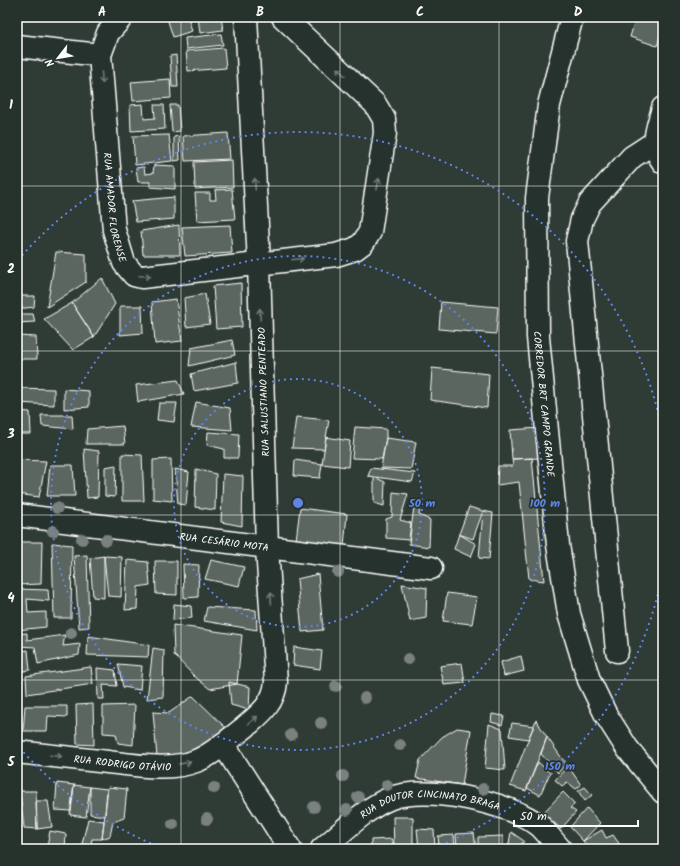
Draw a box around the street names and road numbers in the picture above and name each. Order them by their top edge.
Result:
street label: RUA AMADOR FLORENSE [99,152,131,266]
street label: RUA SALUSTIANO PENTEADO [254,327,274,457]
street label: CORREDOR BRT CAMPO GRANDE [529,331,559,479]
street label: RUA CESÁRIO MOTA [179,529,270,556]
street label: RUA RODRIGO OTÁVIO [73,751,172,776]
street label: RUA DOUTOR CINCINATO BRAGA [357,786,502,823]

